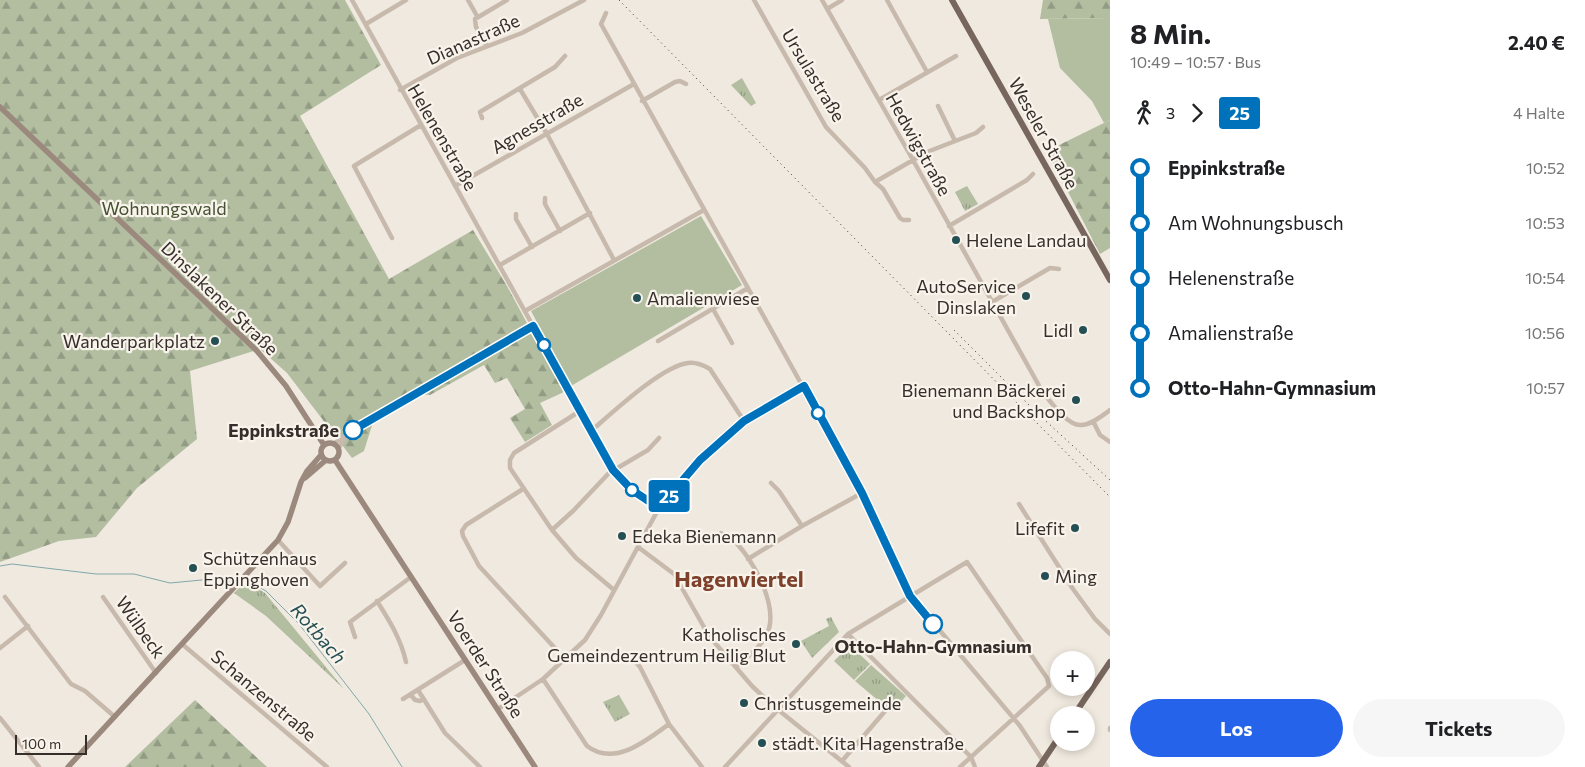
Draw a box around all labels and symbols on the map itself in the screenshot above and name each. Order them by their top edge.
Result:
street label: Dianastraße [423,9,523,69]
street label: Ursulastraße [778,25,850,125]
street label: Weseler Straße [1004,74,1084,192]
street label: Helenenstraße [404,80,482,194]
street label: Agnesstraße [487,88,587,158]
street label: Hedwigstraße [882,89,956,199]
park label: Wohnungswald [101,197,227,219]
place label: Helene Landau [966,229,1086,251]
marker: Helene Landau [950,234,962,246]
street label: Dinslakener Straße [157,237,283,359]
place label: AutoService Dinslaken [916,275,1016,318]
place label: Amalienwiese [647,287,760,309]
marker: AutoService Dinslaken [1020,290,1032,302]
marker: Amalienwiese [631,292,643,304]
place label: Lidl [1043,319,1073,341]
marker: Lidl [1077,324,1089,336]
place label: Wanderparkplatz [63,330,205,352]
marker: Wanderparkplatz [209,335,221,347]
unlabelled marker [537,338,551,352]
place label: Bienemann Bäckerei und Backshop [902,379,1066,422]
marker: Bienemann Bäckerei und Backshop [1070,394,1082,406]
unlabelled marker [811,406,825,420]
place label: Eppinkstraße [228,419,339,441]
marker: Eppinkstraße [343,420,363,440]
line badge: 25 [646,480,692,512]
unlabelled marker [625,483,639,497]
place label: Lifefit [1015,517,1065,539]
marker: Lifefit [1069,522,1081,534]
place label: Edeka Bienemann [632,525,777,547]
marker: Edeka Bienemann [616,530,628,542]
place label: Schützenhaus Eppinghoven [203,547,317,590]
marker: Schützenhaus Eppinghoven [187,562,199,574]
district label: Hagenviertel [674,565,804,592]
place label: Ming [1055,565,1097,587]
marker: Ming [1039,570,1051,582]
street label: Wülbeck [112,592,170,663]
water label: Rotbach [287,598,351,668]
street label: Voerder Straße [443,606,529,722]
marker: Otto-Hahn-Gymnasium [923,614,943,634]
place label: Katholisches Gemeindezentrum Heilig Blut [547,623,786,666]
place label: Otto-Hahn-Gymnasium [834,635,1032,657]
marker: Katholisches Gemeindezentrum Heilig Blut [790,638,802,650]
street label: Schanzenstraße [207,645,321,745]
place label: Christusgemeinde [754,692,901,714]
marker: Christusgemeinde [738,697,750,709]
scale bar [15,732,88,755]
place label: städt. Kita Hagenstraße [772,732,964,754]
marker: städt. Kita Hagenstraße [756,737,768,749]

